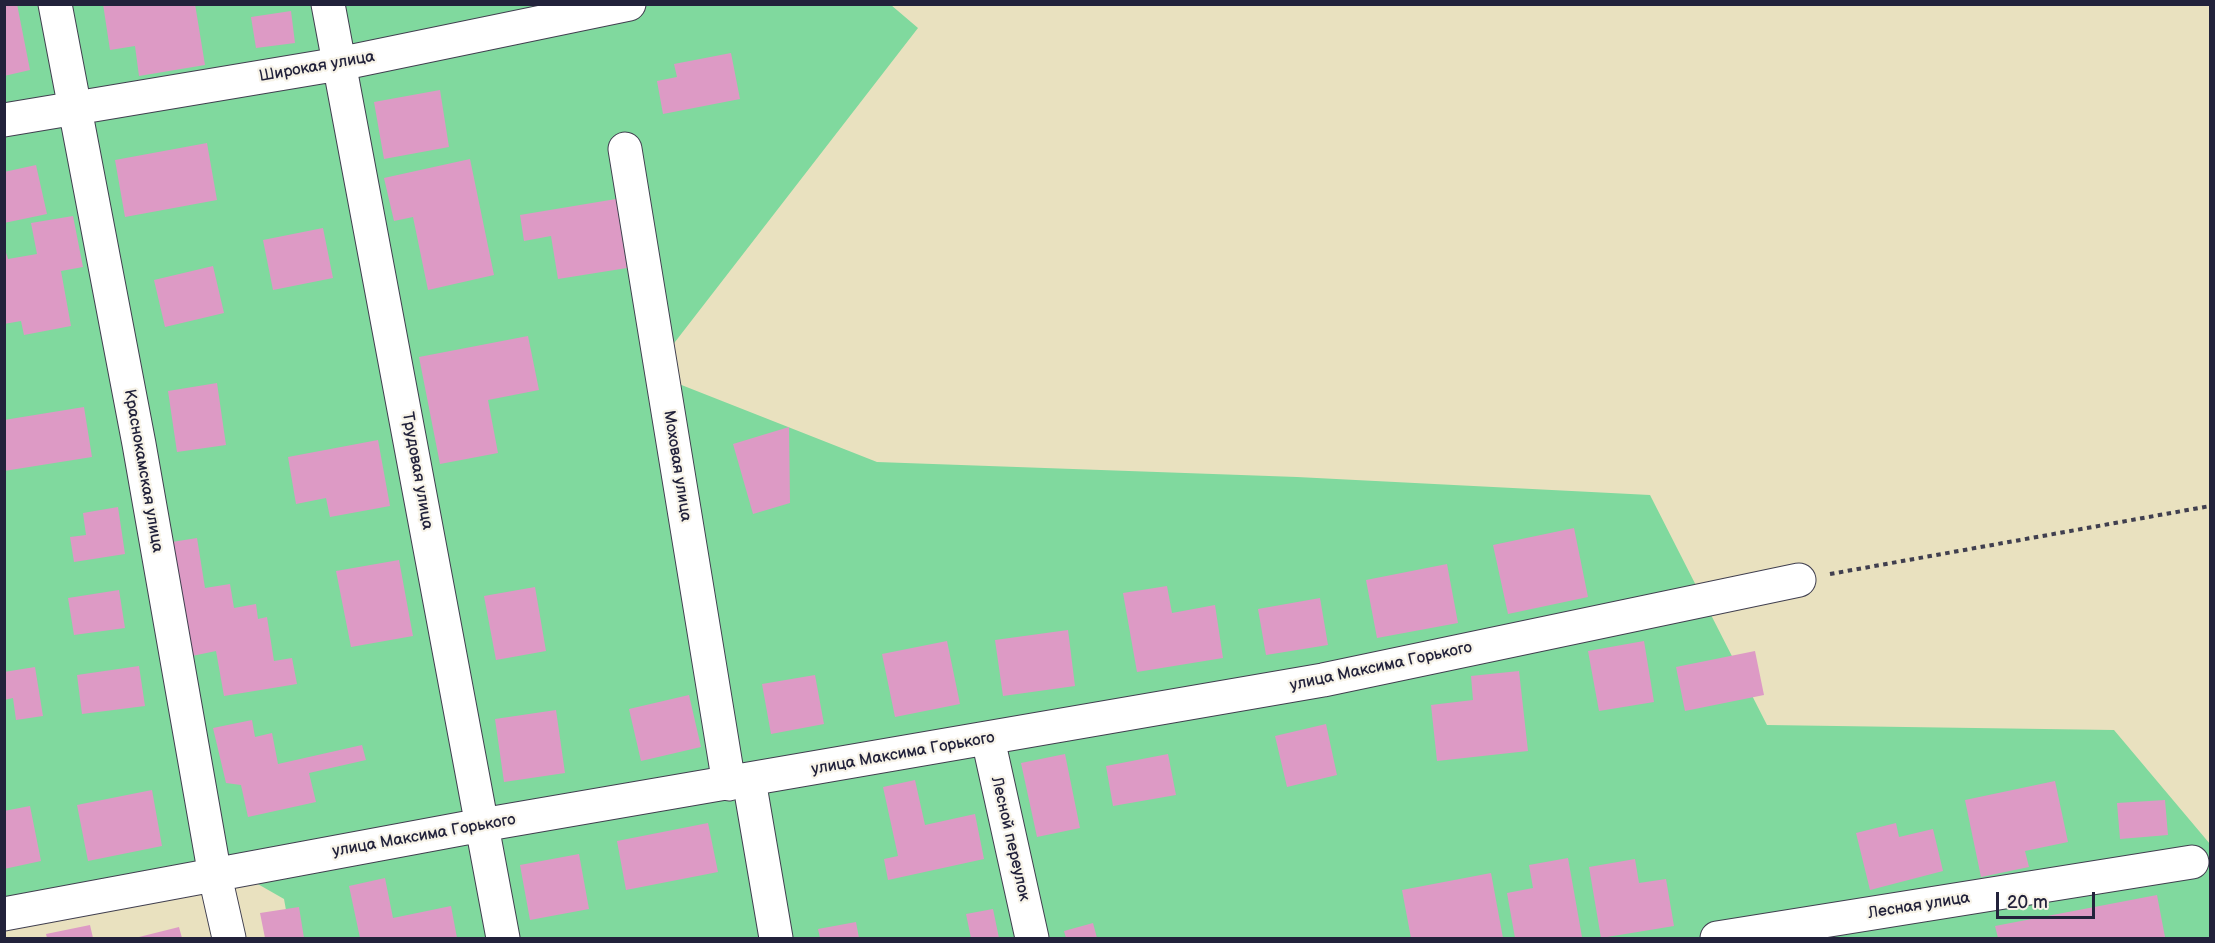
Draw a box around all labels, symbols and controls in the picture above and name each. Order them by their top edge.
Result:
street label: Широкая улица [258,47,376,87]
street label: Краснокамская улица [119,388,167,554]
street label: Моховая улица [659,409,695,523]
street label: Трудовая улица [397,411,437,531]
street label: улица Максима Горького [1288,638,1474,696]
street label: улица Максима Горького [810,728,996,780]
street label: Лесной переулок [986,775,1034,903]
street label: улица Максима Горького [331,810,517,862]
scale bar [1999,880,2098,918]
street label: Лесная улица [1867,888,1971,924]
text: 20 m [2007,892,2048,913]

